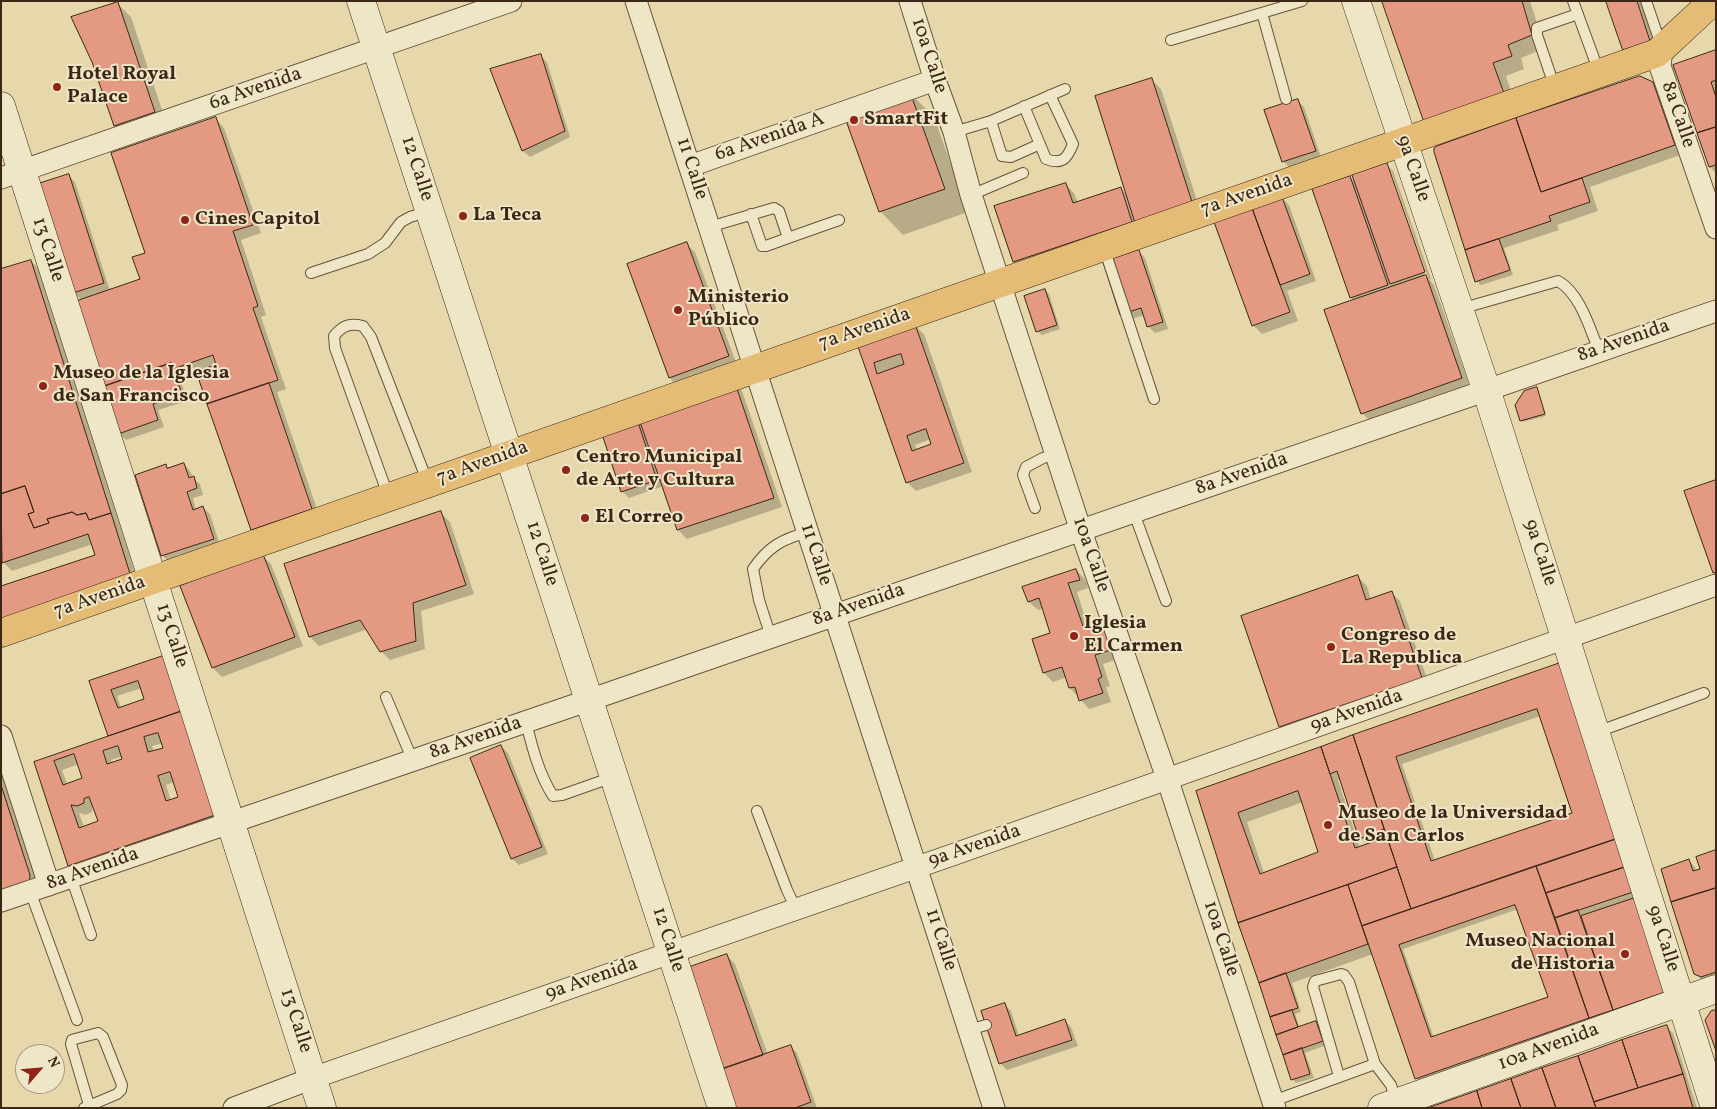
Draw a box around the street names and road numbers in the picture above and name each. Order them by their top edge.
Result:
street label: 10a Calle [905,15,951,97]
street label: 6a Avenida [207,63,305,117]
street label: 8a Calle [1654,79,1700,151]
street label: 6a Avenida A [712,108,828,168]
street label: 12 Calle [394,133,438,205]
street label: 9a Calle [1389,133,1435,205]
street label: 11 Calle [670,135,712,203]
street label: 7a Avenida [1198,169,1296,223]
street label: 13 Calle [25,215,69,285]
street label: 7a Avenida [816,303,914,357]
street label: 8a Avenida [1575,315,1673,369]
street label: 7a Avenida [434,436,532,492]
street label: 8a Avenida [1193,448,1291,502]
street label: 10a Calle [1066,514,1114,596]
street label: 9a Calle [1517,517,1561,589]
street label: 12 Calle [519,518,563,590]
street label: 11 Calle [794,521,836,589]
street label: 7a Avenida [51,571,149,625]
street label: 8a Avenida [810,579,908,633]
street label: 13 Calle [149,601,193,671]
street label: 9a Avenida [1308,685,1406,739]
street label: 8a Avenida [427,712,525,766]
street label: 9a Avenida [926,820,1024,874]
street label: 8a Avenida [44,843,142,897]
street label: 10a Calle [1197,898,1243,980]
street label: 9a Calle [1640,903,1684,975]
street label: 12 Calle [645,904,689,976]
street label: 11 Calle [919,906,961,974]
street label: 9a Avenida [543,953,641,1007]
street label: 13 Calle [273,986,317,1056]
street label: 10a Avenida [1495,1019,1603,1077]

